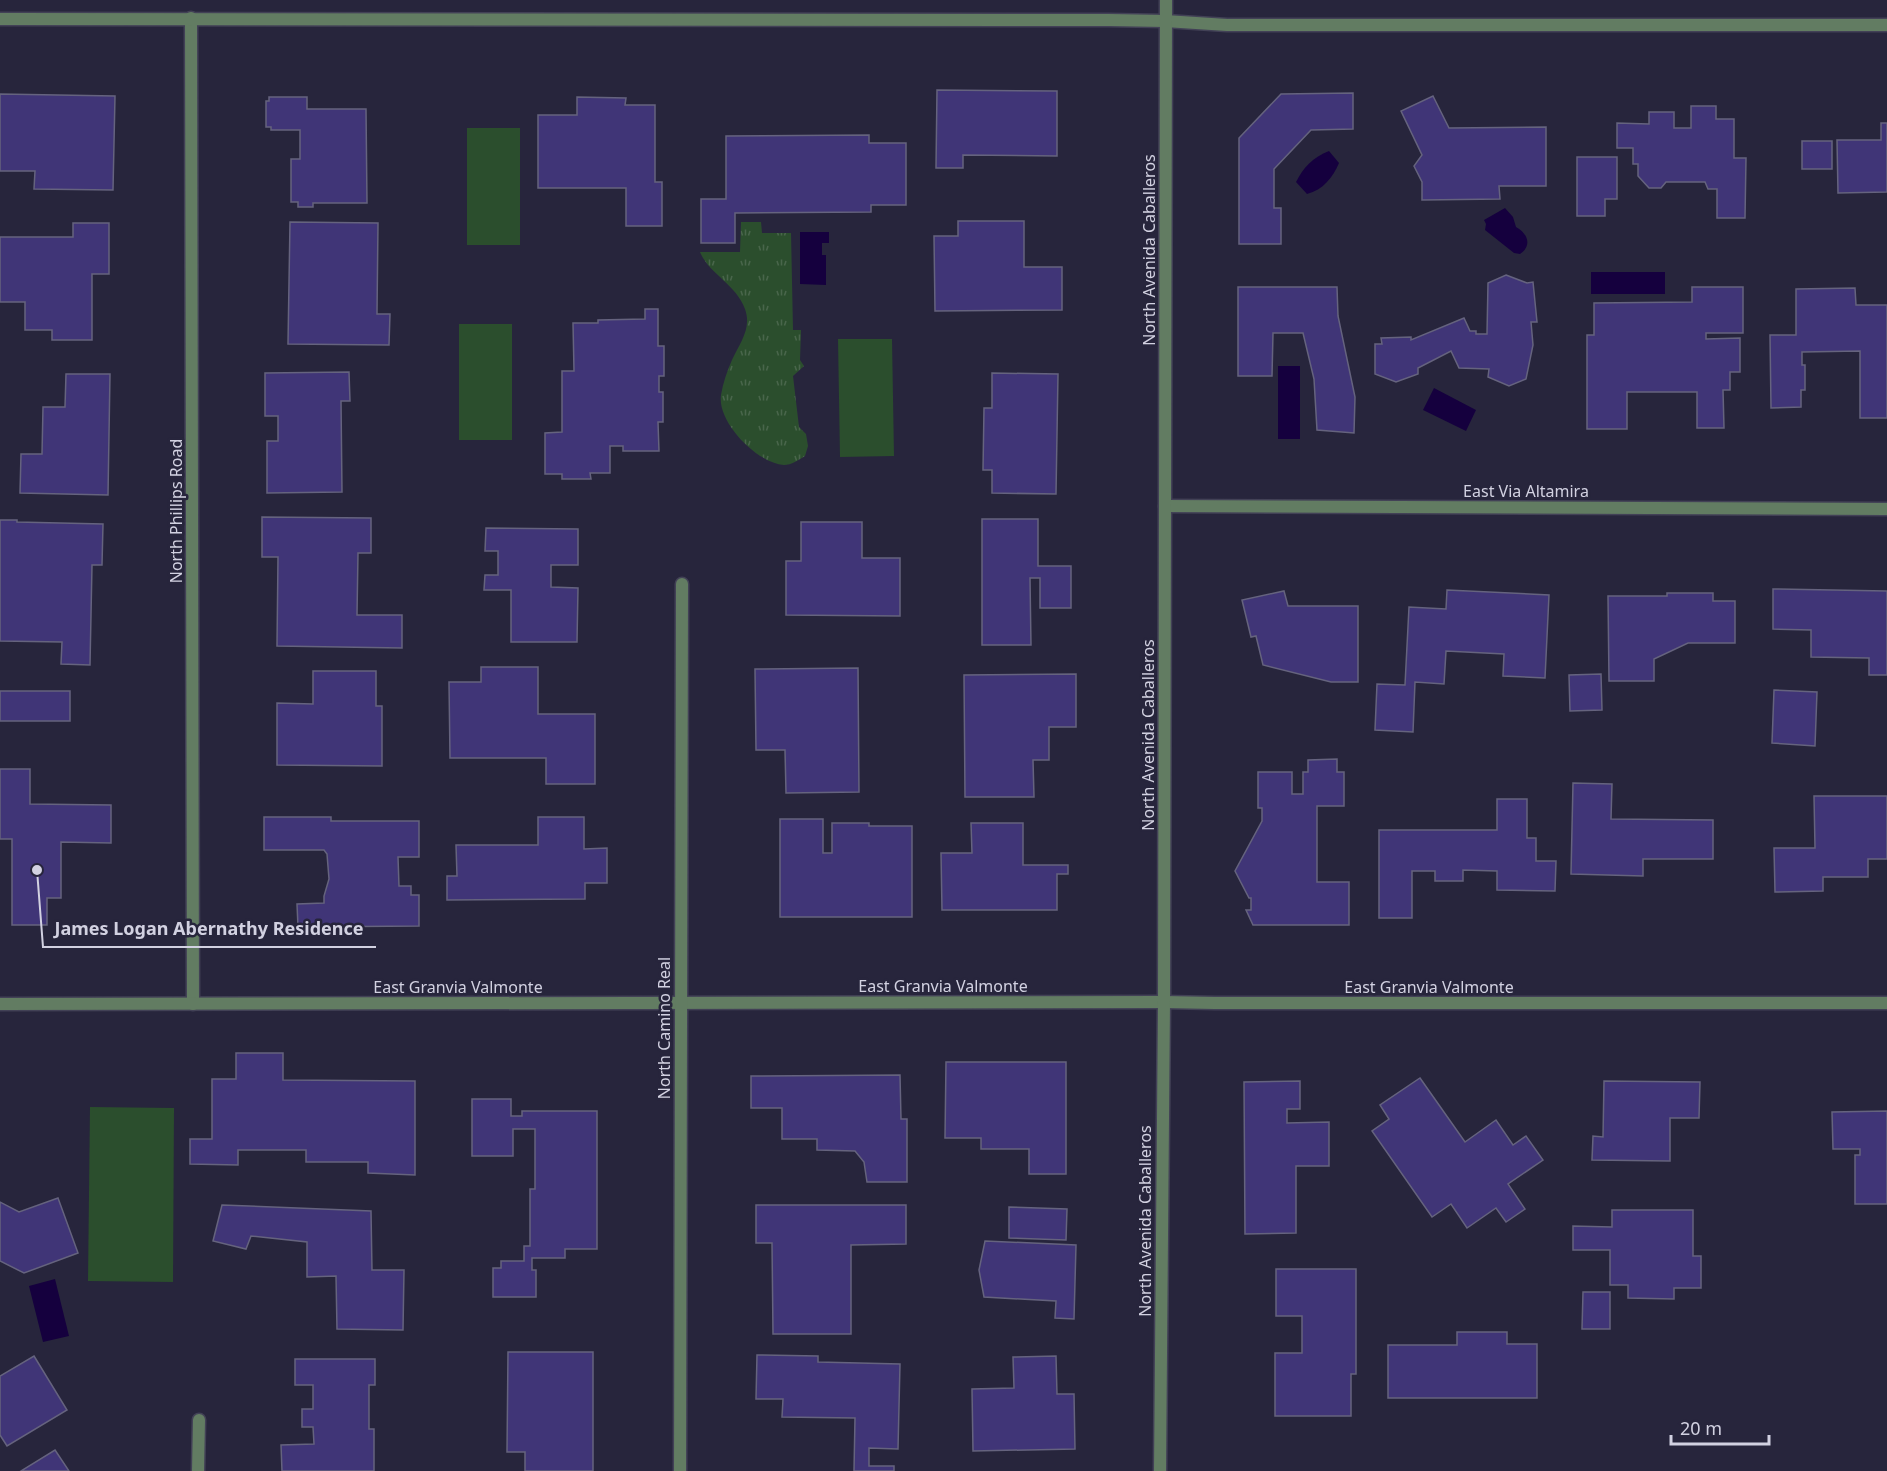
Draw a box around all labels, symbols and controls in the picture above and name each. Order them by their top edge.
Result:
street label: North Avenida Caballeros [1138,154,1160,346]
street label: North Phillips Road [165,439,187,583]
street label: East Via Altamira [1463,480,1589,502]
street label: North Avenida Caballeros [1137,639,1159,831]
callout: James Logan Abernathy Residence [43,911,376,947]
text: James Logan Abernathy Residence [52,916,364,940]
street label: North Camino Real [653,957,675,1099]
street label: East Granvia Valmonte [858,975,1028,997]
street label: East Granvia Valmonte [373,976,543,998]
street label: East Granvia Valmonte [1344,976,1514,998]
street label: North Avenida Caballeros [1134,1125,1156,1317]
scale bar [1671,1408,1768,1446]
text: 20 m [1680,1416,1722,1440]

